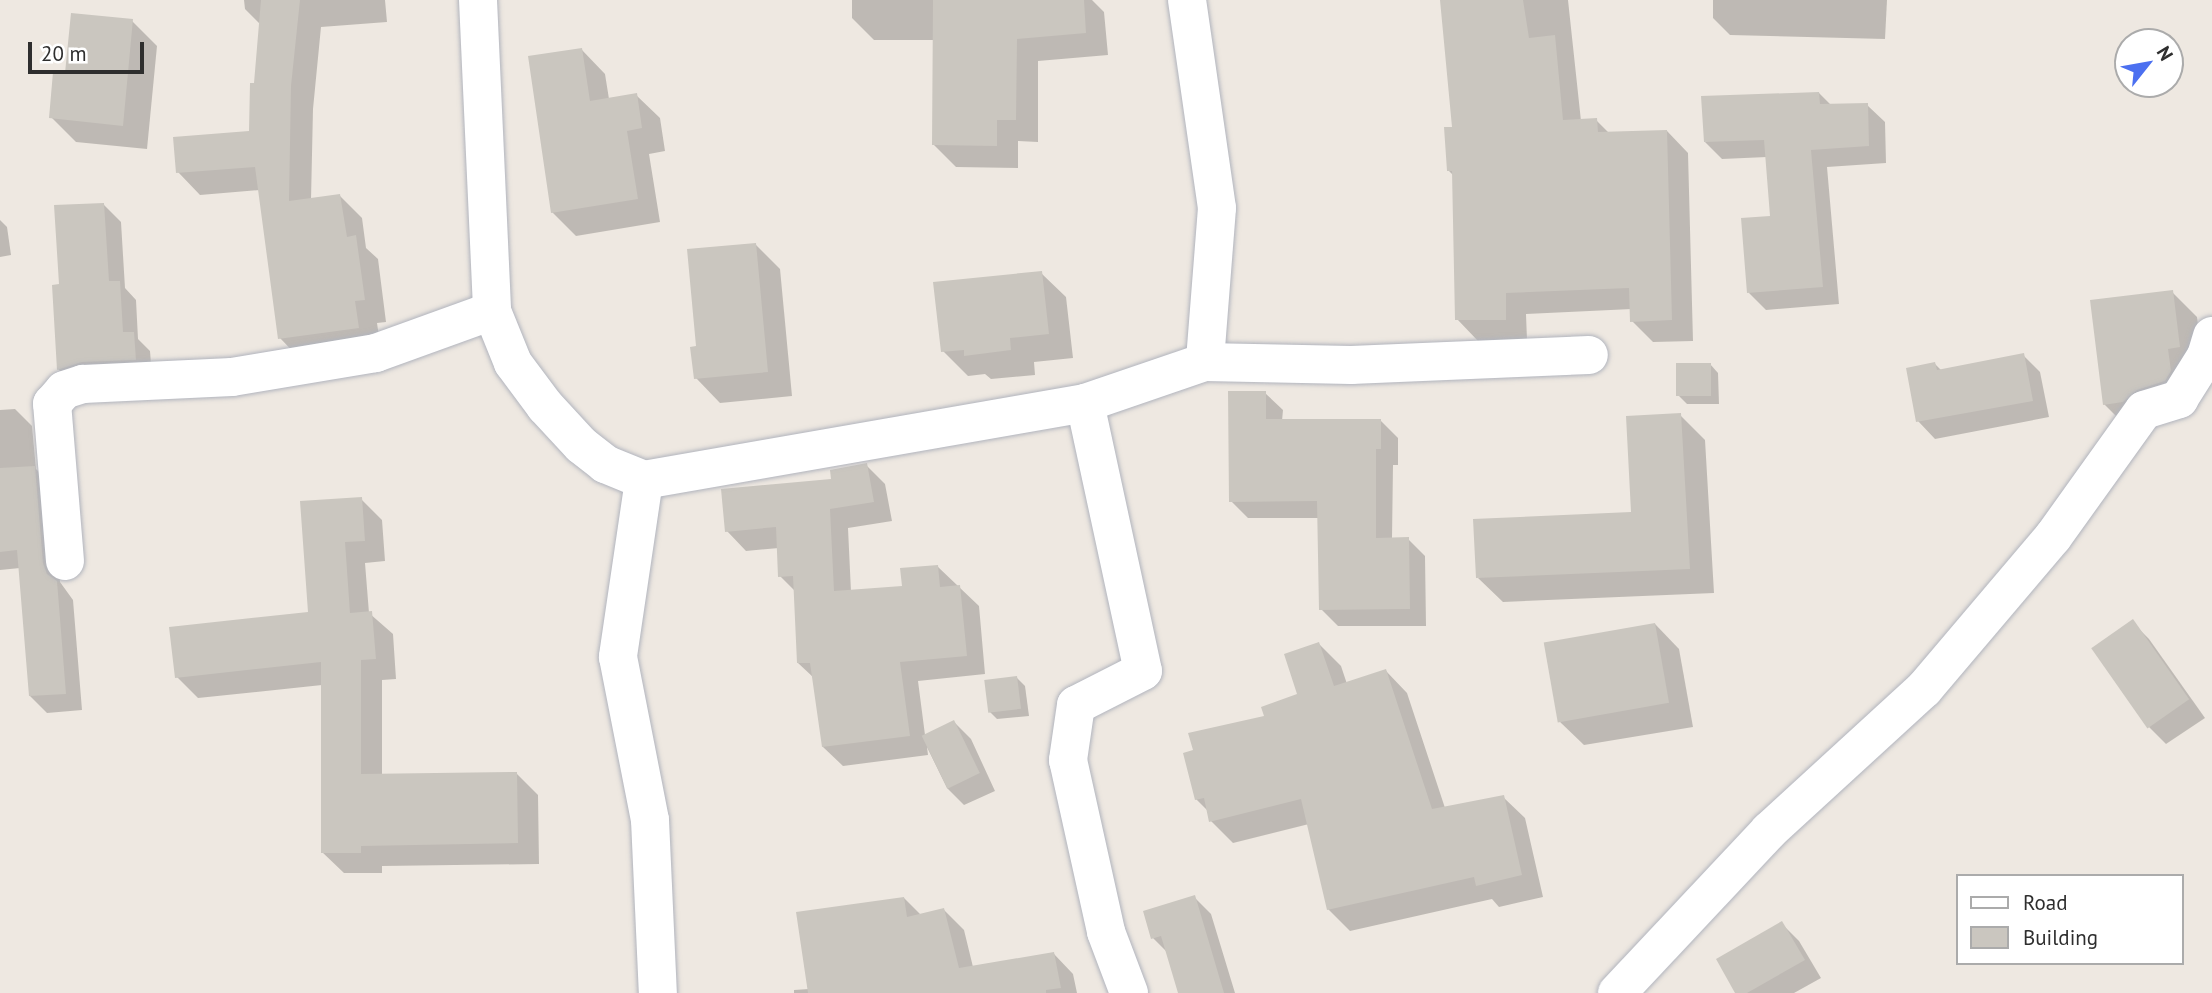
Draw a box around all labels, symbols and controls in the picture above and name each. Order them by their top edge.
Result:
scale bar [32,28,147,72]
north arrow [2114,28,2184,98]
text: 20 m [41,40,87,67]
text: N [2152,42,2179,65]
legend [1956,874,2184,965]
text: Road [2023,889,2067,916]
text: Building [2023,924,2098,951]

